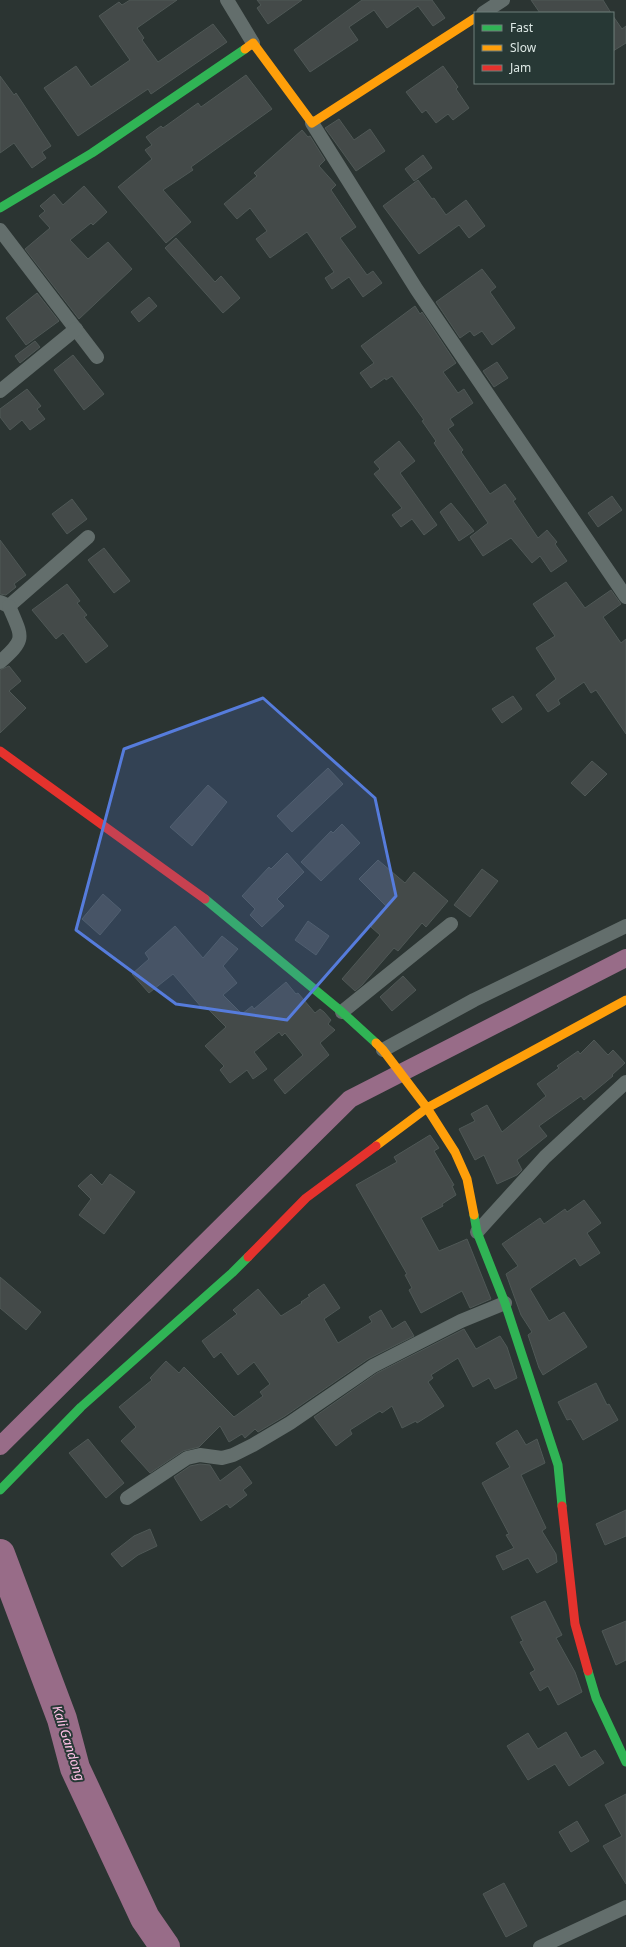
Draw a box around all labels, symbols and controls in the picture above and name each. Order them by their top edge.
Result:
legend [474,12,614,84]
text: Fast [510,19,534,36]
text: Slow [510,39,537,56]
text: Jam [509,59,531,76]
water label: Kali Gandong [48,1703,90,1784]

